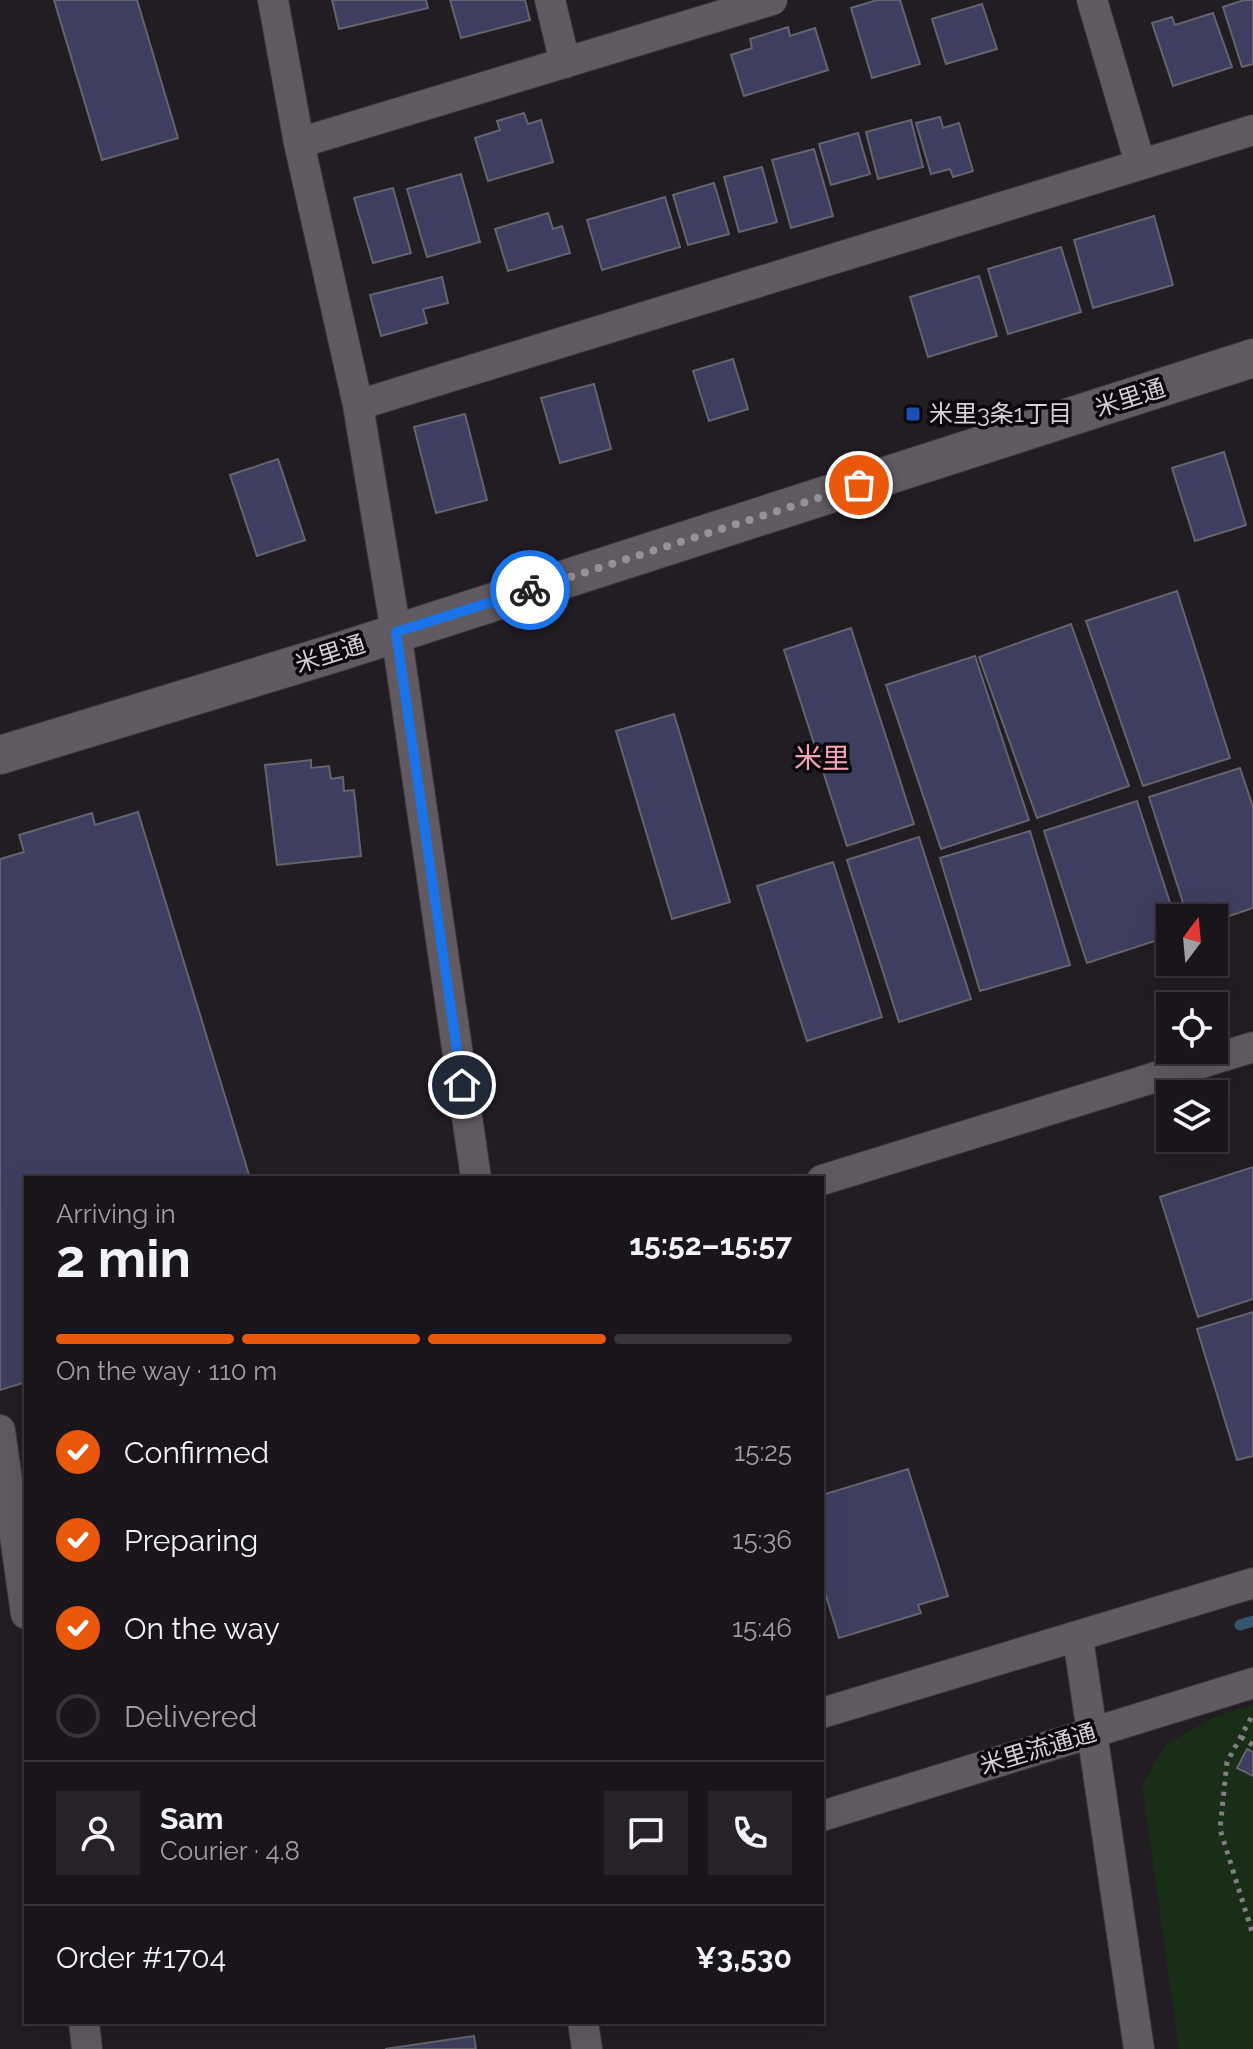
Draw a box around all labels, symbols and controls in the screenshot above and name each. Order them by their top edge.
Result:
street label: 米里通 [1091,373,1169,422]
place label: 米里3条1丁目 [929,399,1072,428]
marker: 米里3条1丁目 [904,405,922,423]
pin [825,451,893,519]
icon: bag [837,463,881,507]
courier [490,550,570,630]
icon: bike [508,568,552,612]
street label: 米里通 [291,629,369,678]
district label: 米里 [794,742,850,775]
north arrow [1156,904,1228,976]
map controls [1156,904,1228,1152]
button: locate [1156,992,1228,1064]
pin [428,1051,496,1119]
icon: home [440,1063,484,1107]
button: layers [1156,1080,1228,1152]
text: Arriving in [56,1199,176,1229]
text: 15:52–15:57 [629,1227,792,1262]
text: 2 min [56,1228,191,1289]
text: On the way · 110 m [56,1356,277,1386]
icon: check [56,1430,100,1474]
text: Confirmed [124,1435,269,1470]
text: 15:25 [734,1437,792,1467]
icon: check [56,1518,100,1562]
text: Preparing [124,1523,258,1558]
text: 15:36 [732,1525,792,1555]
icon: check [56,1606,100,1650]
text: On the way [124,1611,280,1646]
text: 15:46 [732,1613,792,1643]
text: Delivered [124,1699,257,1734]
street label: 米里流通通 [976,1717,1099,1780]
button: person [56,1791,140,1875]
button: chat [604,1791,688,1875]
button: phone [708,1791,792,1875]
text: Sam [160,1801,223,1836]
text: Courier · 4.8 [160,1836,300,1866]
text: Order #1704 [56,1940,226,1975]
text: ¥3,530 [695,1940,792,1975]

